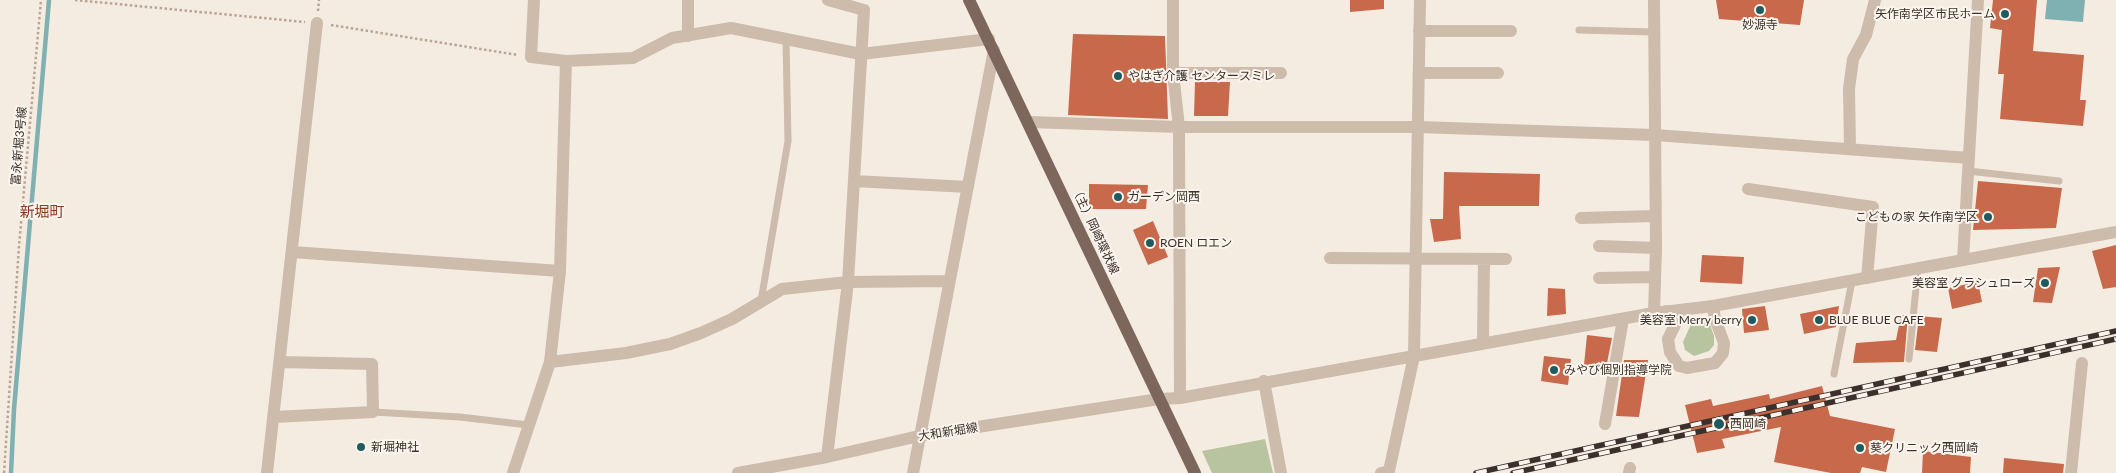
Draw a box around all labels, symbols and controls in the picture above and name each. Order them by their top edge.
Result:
marker: 妙源寺 [1754,4,1766,16]
place label: 矢作南学区市民ホーム [1875,7,1995,21]
marker: 矢作南学区市民ホーム [1999,8,2011,20]
place label: 妙源寺 [1742,18,1778,32]
place label: やはぎ介護 センタースミレ [1128,69,1275,83]
marker: やはぎ介護 センタースミレ [1112,70,1124,82]
street label: 富永新堀3号線 [8,106,30,186]
street label: （主）岡崎環状線 [1068,183,1122,277]
place label: ガーデン岡西 [1128,190,1200,204]
marker: ガーデン岡西 [1112,191,1124,203]
district label: 新堀町 [20,203,64,221]
place label: こどもの家 矢作南学区 [1855,210,1978,224]
marker: こどもの家 矢作南学区 [1982,211,1994,223]
place label: ROEN ロエン [1160,236,1232,250]
marker: ROEN ロエン [1144,237,1156,249]
place label: 美容室 グラシュローズ [1912,276,2035,290]
marker: 美容室 グラシュローズ [2039,277,2051,289]
place label: 美容室 Merry berry [1640,313,1742,327]
place label: BLUE BLUE CAFE [1829,313,1924,327]
marker: 美容室 Merry berry [1746,314,1758,326]
marker: BLUE BLUE CAFE [1813,314,1825,326]
place label: みやび個別指導学院 [1564,363,1672,377]
marker: みやび個別指導学院 [1548,364,1560,376]
marker: 西岡崎 [1712,417,1726,431]
place label: 西岡崎 [1730,417,1766,431]
street label: 大和新堀線 [917,420,979,444]
place label: 新堀神社 [371,440,419,454]
marker: 新堀神社 [355,441,367,453]
place label: 葵クリニック西岡崎 [1870,441,1978,455]
marker: 葵クリニック西岡崎 [1854,442,1866,454]

